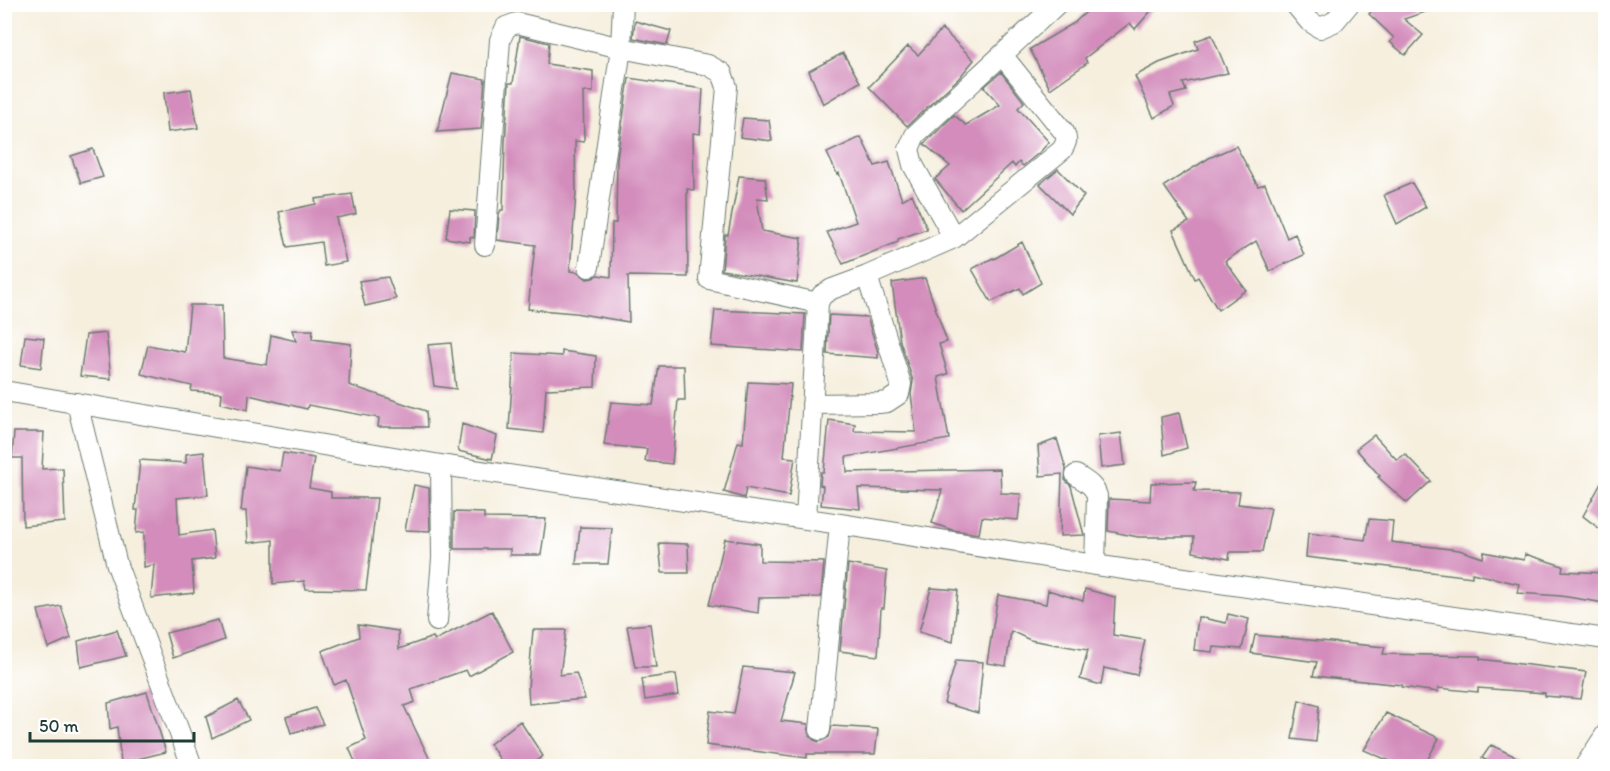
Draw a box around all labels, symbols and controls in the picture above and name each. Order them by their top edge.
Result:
scale bar [30,705,194,743]
text: 50 m [39,715,79,737]

